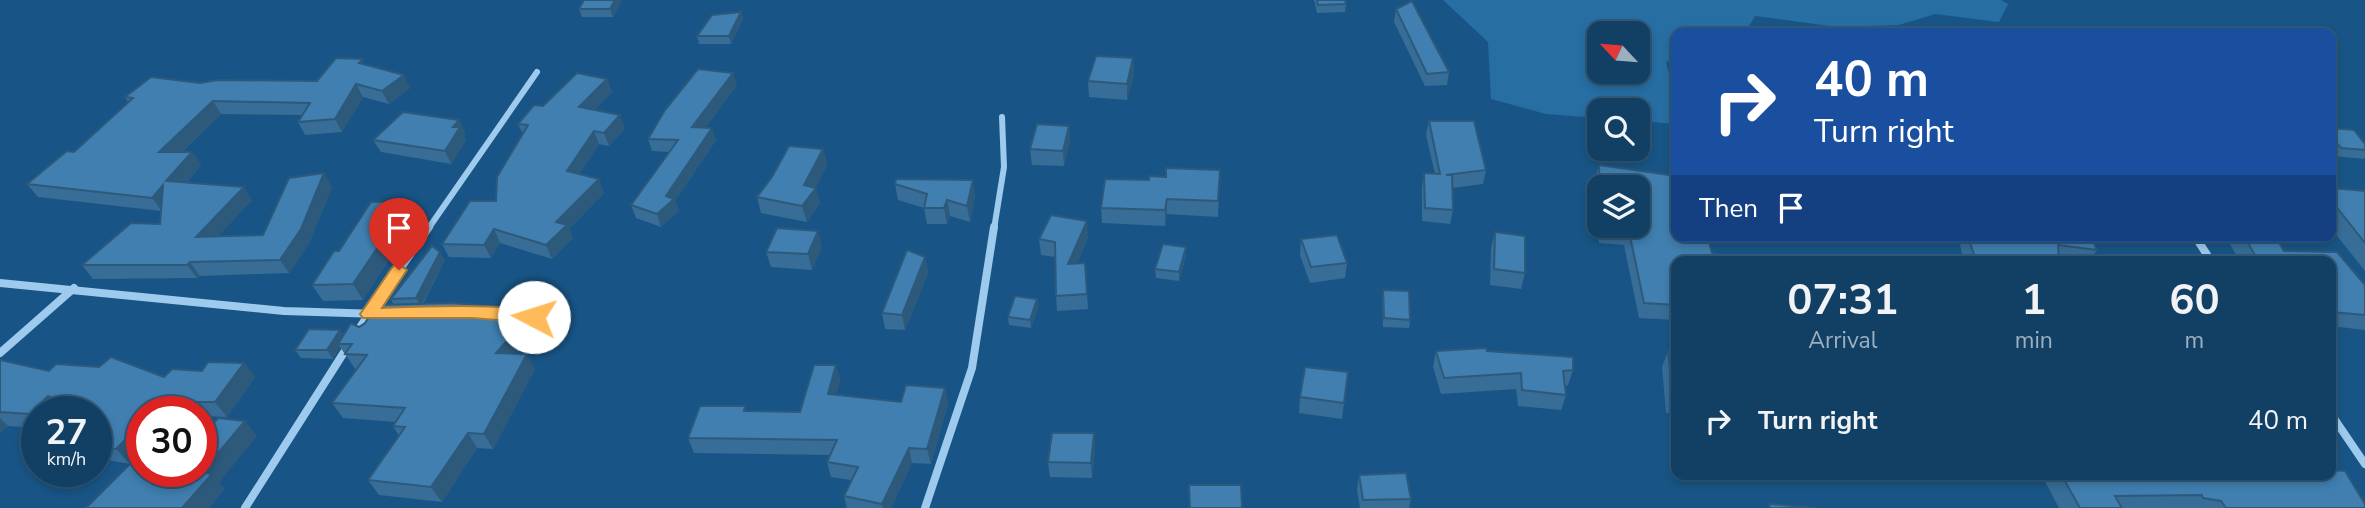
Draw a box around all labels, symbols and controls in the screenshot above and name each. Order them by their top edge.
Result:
north arrow [1587,21,1650,84]
map controls [1587,21,1650,238]
text: 40 m [1814,46,1929,113]
icon: right [1699,56,1790,147]
button: search [1587,98,1650,161]
text: Turn right [1814,110,1954,153]
button: layers [1587,175,1650,238]
icon: arrive [1772,189,1810,227]
text: Then [1699,191,1758,226]
pin [369,198,429,270]
icon: arrive [380,209,418,247]
text: 07:31 [1787,272,1899,329]
text: 1 [2021,272,2046,329]
text: 60 [2169,272,2220,329]
position arrow [497,280,571,354]
text: Arrival [1808,325,1878,356]
text: min [2015,325,2053,356]
text: m [2185,325,2204,356]
speed limit sign: 30 [126,396,217,487]
icon: right [1699,402,1737,440]
text: Turn right [1758,403,1877,438]
text: 40 m [2248,403,2308,438]
text: 27 [45,409,88,456]
text: km/h [47,447,86,471]

